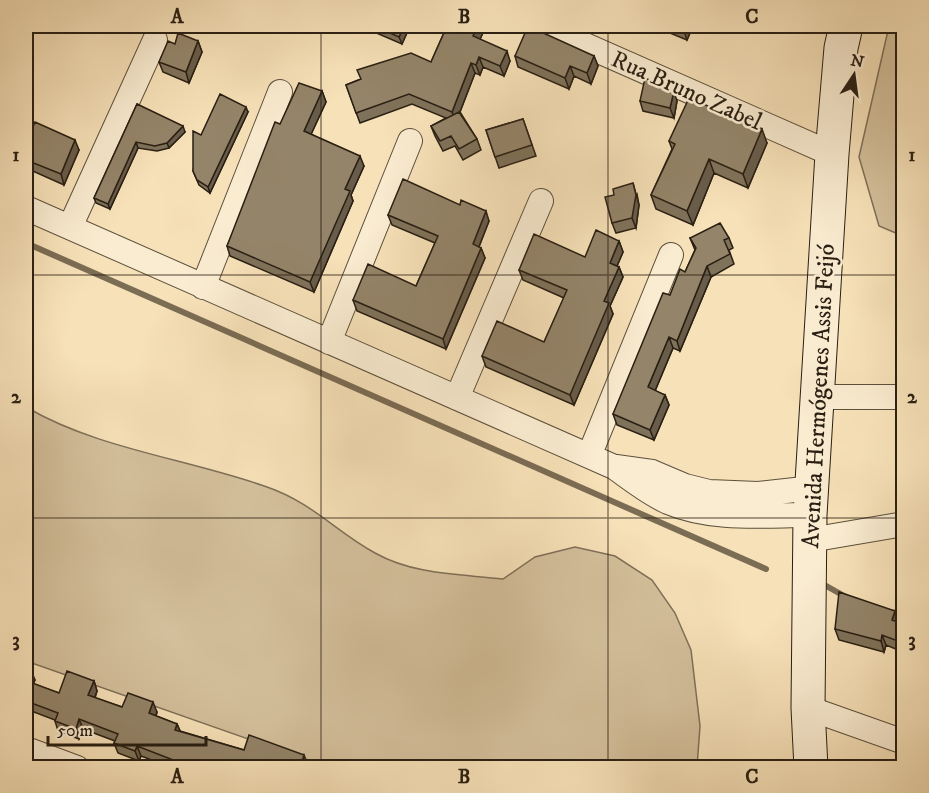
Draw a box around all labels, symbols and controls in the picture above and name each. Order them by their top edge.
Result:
text: A [170,5,185,30]
text: B [458,5,470,30]
text: C [745,5,759,30]
street label: Rua Bruno Zabel [607,44,767,138]
north arrow [824,45,884,105]
text: N [848,50,866,73]
text: 1 [12,143,20,168]
text: 1 [908,143,916,168]
street label: Avenida Hermógenes Assis Feijó [796,243,842,549]
text: 2 [11,385,22,410]
text: 2 [907,385,918,410]
text: 3 [12,628,20,653]
text: 3 [908,628,916,653]
scale bar [48,709,206,747]
text: 50 m [57,720,93,742]
text: A [170,765,185,790]
text: B [458,765,470,790]
text: C [745,765,759,790]

